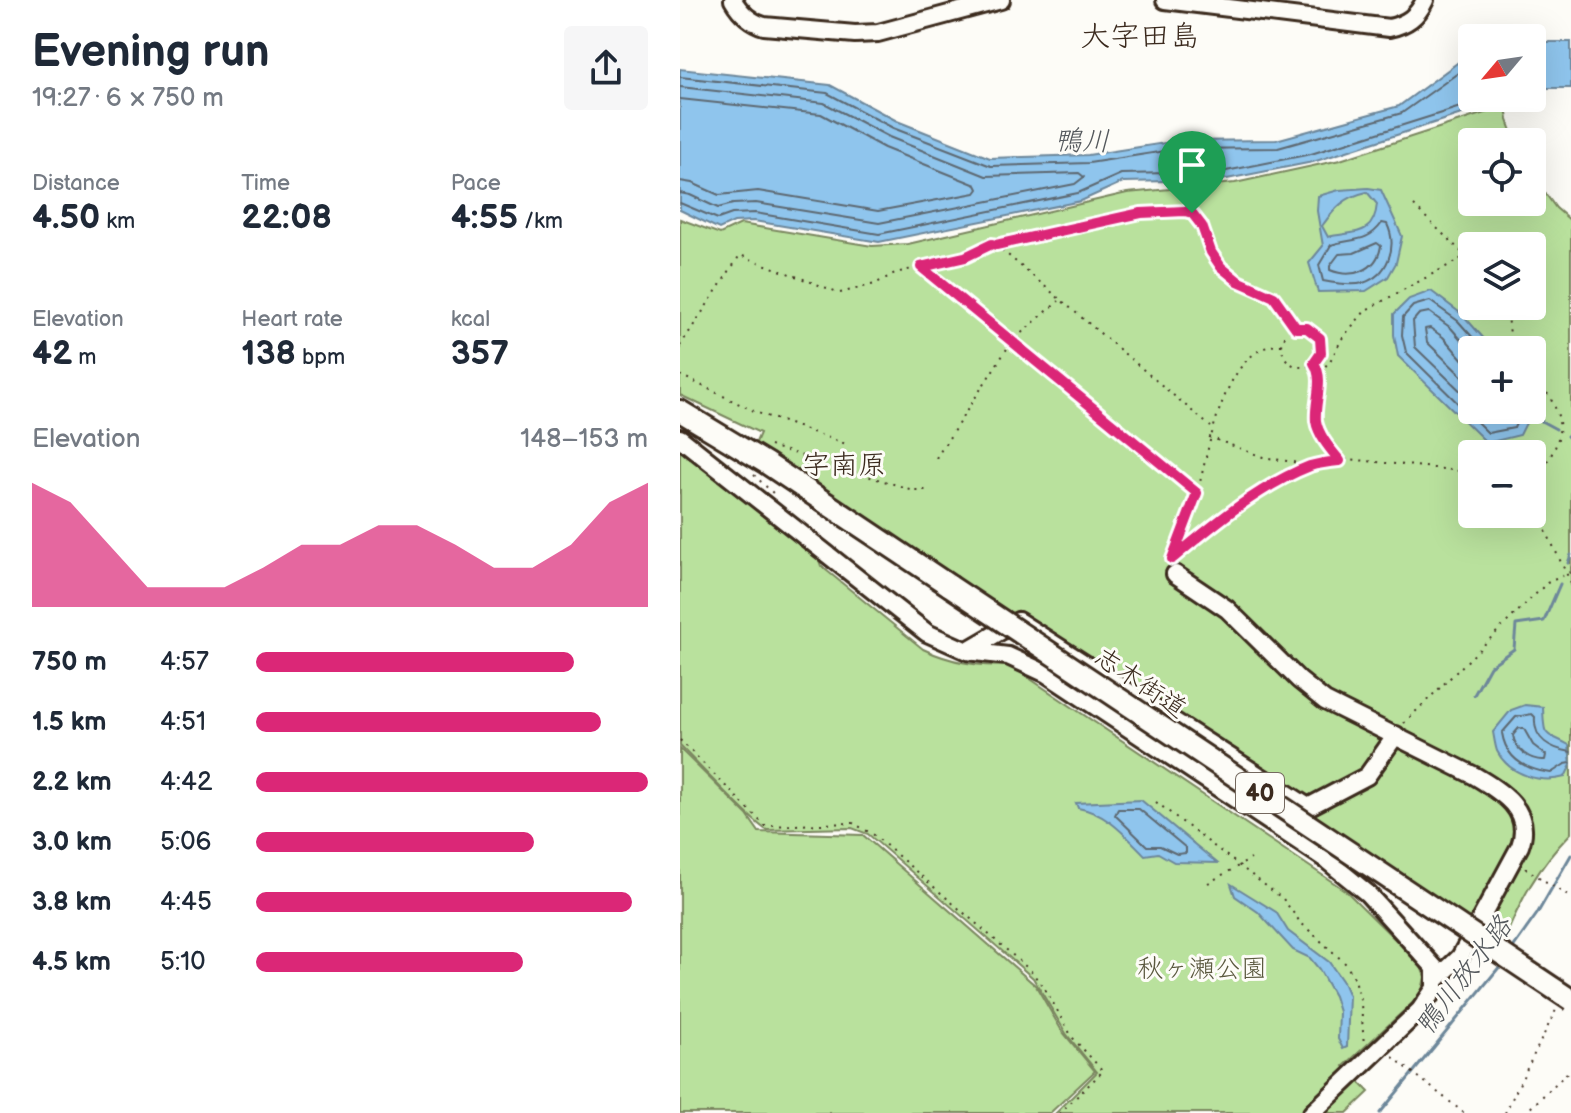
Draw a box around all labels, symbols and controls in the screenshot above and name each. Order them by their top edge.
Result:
district label: 大字田島 [1080,19,1200,55]
north arrow [1458,24,1546,112]
map controls [1458,24,1546,528]
text: Evening run [32,26,269,79]
button: share [564,26,648,110]
text: 19:27 · 6 × 750 m [32,83,224,114]
water label: 鴨川 [1054,125,1110,158]
button: locate [1458,128,1546,216]
pin [1158,131,1226,213]
icon: arrive [1170,143,1214,187]
text: Distance [32,170,120,197]
text: Time [241,170,290,197]
text: Pace [451,170,501,197]
text: 4.50 [32,197,100,238]
text: 22:08 [241,197,332,238]
text: 4:55 [451,197,518,238]
text: km [100,208,135,235]
text: /km [518,208,563,235]
button: layers [1458,232,1546,320]
text: Elevation [32,306,124,333]
text: Heart rate [241,306,343,333]
text: kcal [451,306,490,333]
text: 42 [32,333,72,374]
text: 138 [241,333,296,374]
text: 357 [451,333,509,374]
button: + [1458,336,1546,424]
text: m [72,344,97,371]
text: bpm [296,344,345,371]
text: Elevation [32,424,140,455]
text: 148–153 m [520,424,648,455]
button: − [1458,440,1546,528]
district label: 字南原 [802,449,886,482]
street label: 志木街道 [1088,641,1192,725]
text: 750 m [32,647,107,678]
text: 4:57 [160,647,209,678]
text: 1.5 km [32,707,107,738]
text: 4:51 [160,707,206,738]
text: 2.2 km [32,767,112,798]
text: 4:42 [160,767,212,798]
road number: 40 [1236,773,1284,813]
text: 3.0 km [32,827,112,858]
text: 5:06 [160,827,211,858]
text: 3.8 km [32,887,111,918]
text: 4:45 [160,887,212,918]
water label: 鴨川放水路 [1409,908,1521,1042]
text: 4.5 km [32,947,111,978]
text: 5:10 [160,947,206,978]
park label: 秋ヶ瀬公園 [1137,954,1267,985]

